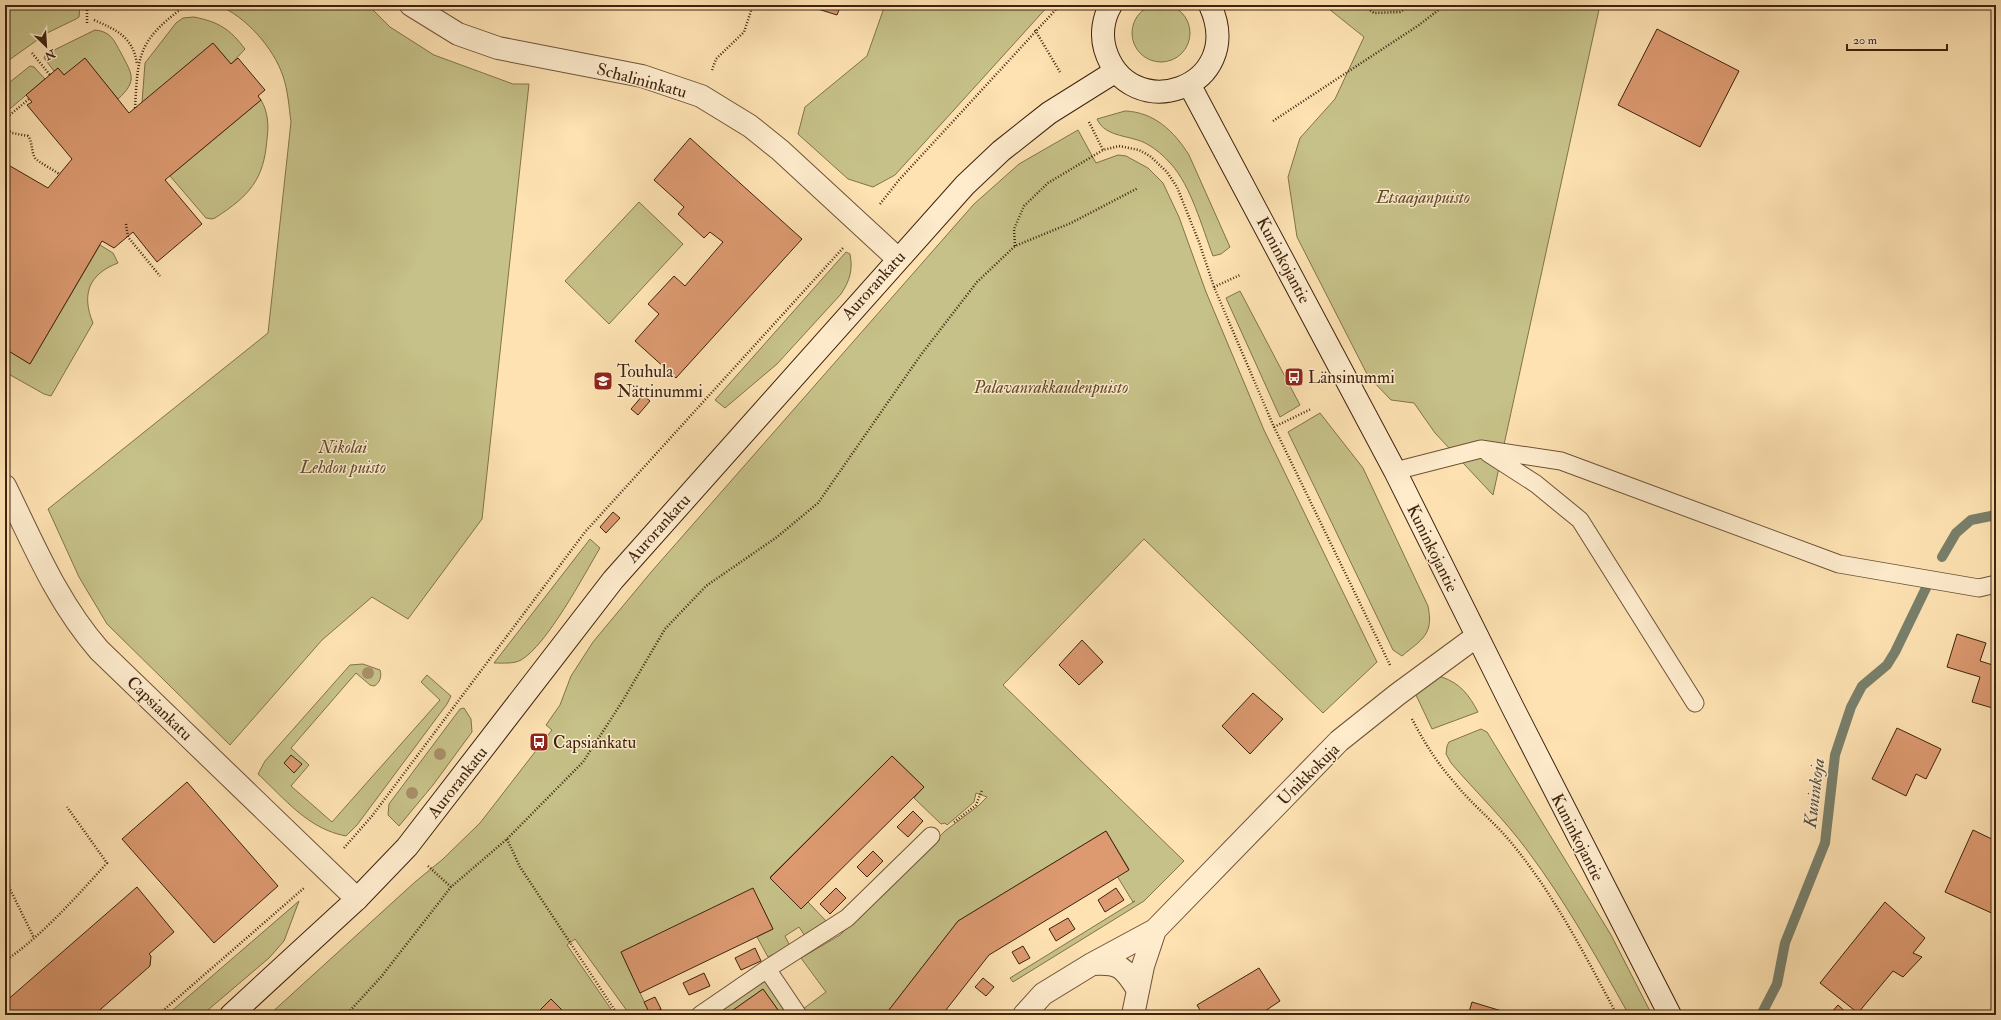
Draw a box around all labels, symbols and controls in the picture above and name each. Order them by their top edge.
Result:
north arrow [26,26,66,66]
scale bar [1847,26,1947,52]
text: 20 m [1853,33,1878,48]
text: N [42,46,58,63]
street label: Schalininkatu [595,58,689,103]
park label: Etsaajanpuisto [1375,187,1470,208]
street label: Kuninkojantie [1252,213,1315,307]
street label: Aurorankatu [836,246,910,325]
place label: Touhula Nättinummi [617,361,703,402]
bus stop icon: Länsinummi [1283,366,1305,388]
place label: Länsinummi [1308,367,1395,388]
school or university icon: Touhula Nättinummi [592,370,614,392]
park label: Palavanrakkaudenpuisto [973,377,1128,398]
park label: Nikolai Lehdon puisto [299,437,386,478]
street label: Aurorankatu [621,489,695,568]
street label: Kuninkojantie [1402,501,1463,596]
street label: Capsiankatu [122,672,197,746]
bus stop icon: Capsiankatu [528,731,550,753]
place label: Capsiankatu [553,732,637,754]
street label: Unikkokuja [1273,738,1344,810]
street label: Aurorankatu [422,742,492,823]
water label: Kuninkoja [1799,757,1830,830]
street label: Kuninkojantie [1547,790,1609,884]

